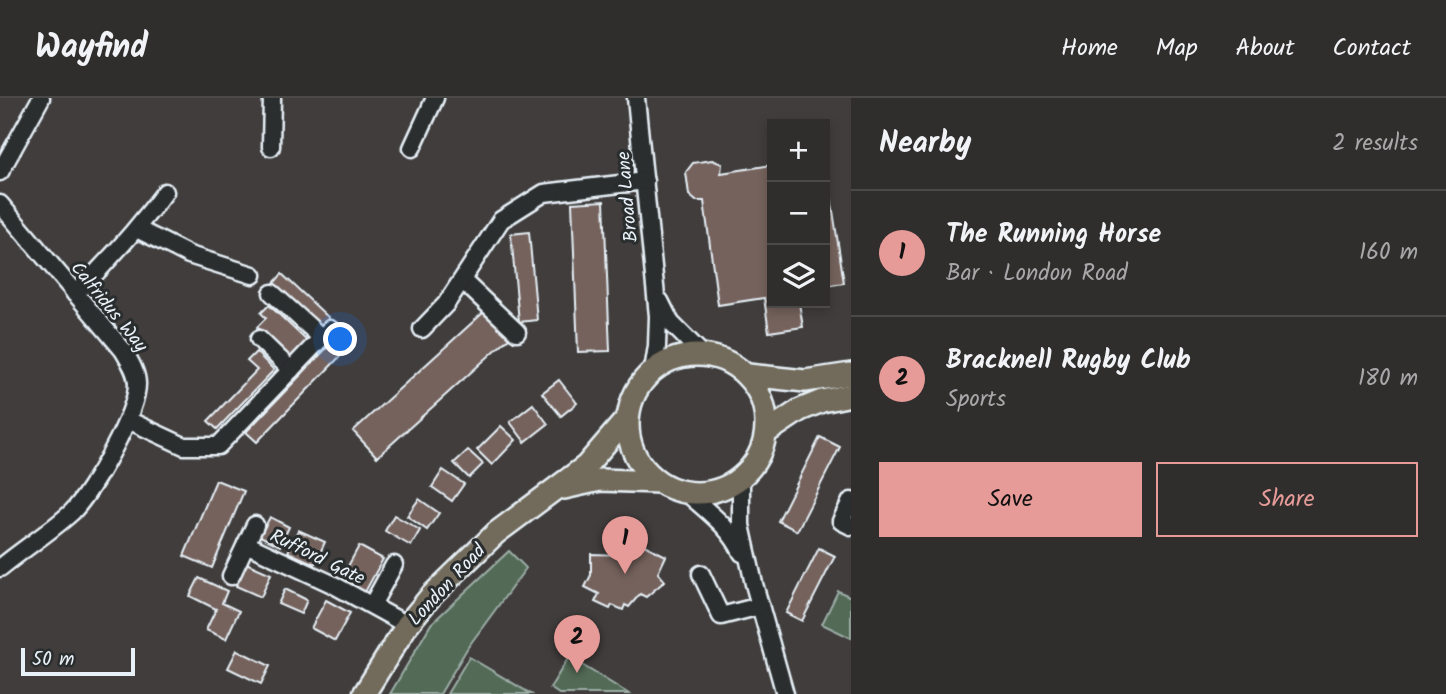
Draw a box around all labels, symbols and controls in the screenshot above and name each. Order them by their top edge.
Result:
text: Wayfind [35,22,148,75]
text: Home [1061,29,1118,68]
text: Map [1156,29,1198,68]
text: About [1236,29,1294,68]
text: Contact [1332,29,1411,68]
map controls [767,119,830,308]
button: + [767,119,830,182]
text: Nearby [879,120,971,168]
text: 2 results [1332,126,1418,162]
street label: Broad Lane [609,150,647,243]
button: − [767,182,830,245]
text: The Running Horse [946,214,1161,256]
text: 1 [899,235,905,271]
text: 160 m [1359,235,1418,271]
button: layers [767,245,830,308]
street label: Calfridus Way [62,255,155,360]
text: Bar · London Road [946,256,1128,292]
your location [323,322,357,356]
text: Bracknell Rugby Club [946,340,1191,382]
text: 2 [895,361,909,397]
text: 180 m [1358,361,1418,397]
text: Sports [946,382,1006,418]
button: Save [879,462,1142,537]
button: Share [1156,462,1418,537]
pin: 1 [602,516,648,574]
street label: Rufford Gate [264,522,370,594]
street label: London Road [401,537,494,633]
pin: 2 [554,615,600,673]
scale bar [21,645,135,677]
text: 50 m [32,645,74,675]

